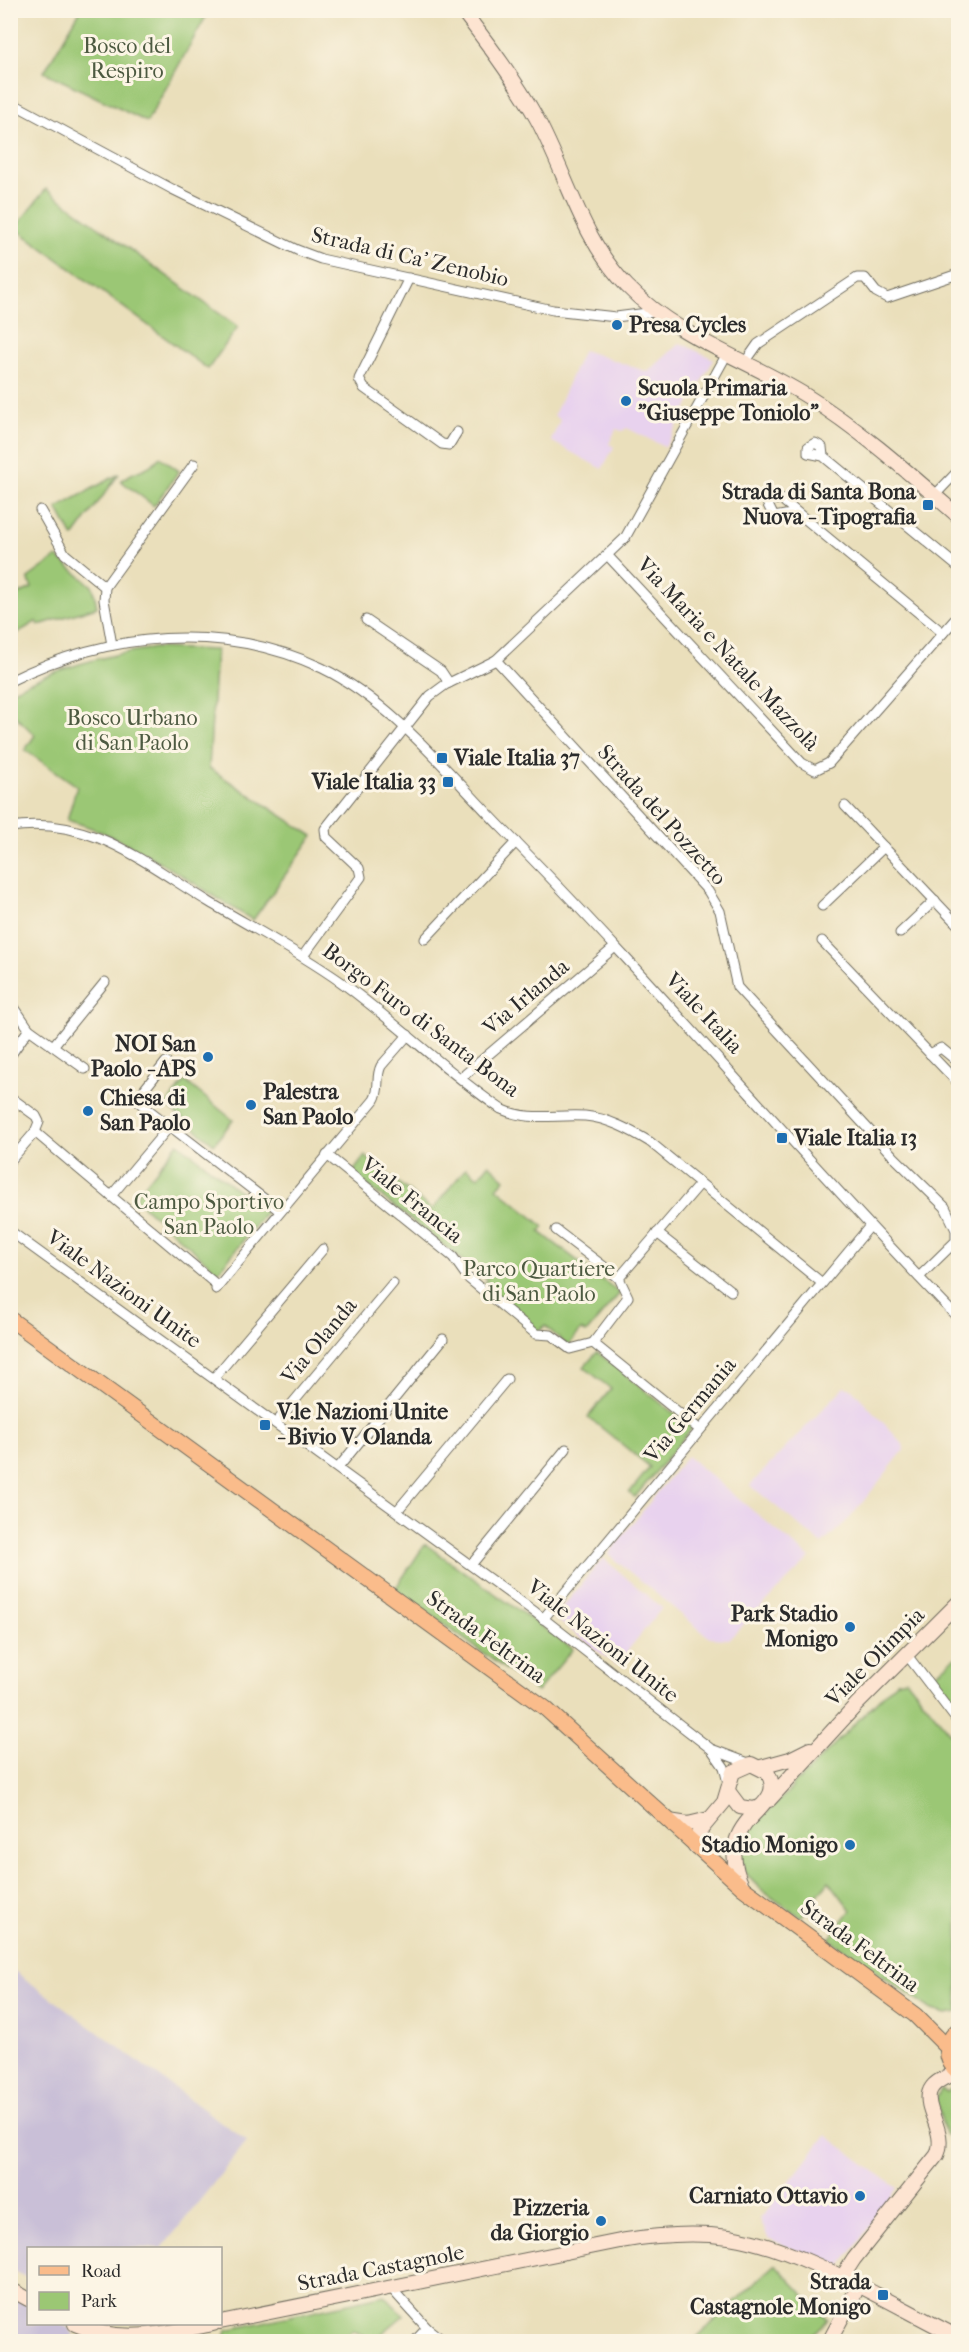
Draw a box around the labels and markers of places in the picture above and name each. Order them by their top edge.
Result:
place label: Presa Cycles [629,312,746,338]
marker: Presa Cycles [610,318,624,332]
place label: Scuola Primaria "Giuseppe Toniolo" [638,375,819,426]
marker: Scuola Primaria "Giuseppe Toniolo" [619,394,633,408]
place label: Strada di Santa Bona Nuova - Tipografia [722,479,917,530]
marker: Strada di Santa Bona Nuova - Tipografia [921,498,935,512]
place label: Viale Italia 37 [453,745,580,771]
marker: Viale Italia 37 [435,751,449,765]
place label: Viale Italia 33 [311,769,436,795]
marker: Viale Italia 33 [441,775,455,789]
place label: NOI San Paolo - APS [91,1031,196,1082]
marker: NOI San Paolo - APS [201,1050,215,1064]
place label: Palestra San Paolo [263,1079,353,1130]
place label: Chiesa di San Paolo [100,1085,190,1136]
marker: Palestra San Paolo [244,1098,258,1112]
marker: Chiesa di San Paolo [81,1104,95,1118]
place label: Viale Italia 13 [793,1125,917,1151]
marker: Viale Italia 13 [775,1131,789,1145]
place label: V.le Nazioni Unite - Bivio V. Olanda [276,1399,448,1450]
marker: V.le Nazioni Unite - Bivio V. Olanda [258,1418,272,1432]
place label: Park Stadio Monigo [731,1601,838,1652]
marker: Park Stadio Monigo [843,1620,857,1634]
place label: Stadio Monigo [702,1832,838,1858]
marker: Stadio Monigo [843,1838,857,1852]
place label: Carniato Ottavio [689,2183,848,2209]
marker: Carniato Ottavio [853,2189,867,2203]
place label: Pizzeria da Giorgio [491,2195,590,2246]
marker: Pizzeria da Giorgio [594,2214,608,2228]
place label: Strada Castagnole Monigo [690,2269,872,2320]
marker: Strada Castagnole Monigo [876,2288,890,2302]

